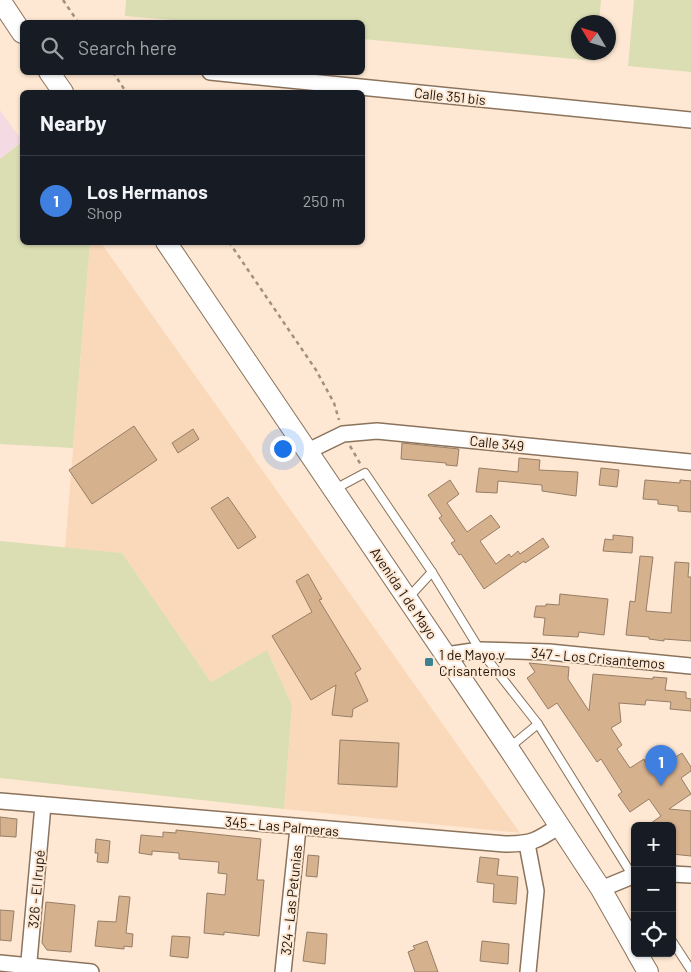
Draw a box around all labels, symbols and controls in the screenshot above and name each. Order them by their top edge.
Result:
north arrow [571,15,616,60]
search box [20,20,365,75]
icon: search [38,34,66,62]
text: Search here [78,36,177,59]
street label: Calle 351 bis [413,84,487,108]
text: Nearby [40,110,106,135]
text: Los Hermanos [87,180,208,203]
text: 1 [53,191,59,210]
text: 250 m [303,191,345,210]
text: Shop [87,203,122,222]
street label: Calle 349 [469,432,525,454]
your location [270,436,296,462]
street label: Avenida 1 de Mayo [367,544,441,642]
street label: 347 - Los Crisantemos [530,644,666,672]
place label: 1 de Mayo y Crisantemos [439,646,516,679]
marker: 1 de Mayo y Crisantemos [423,656,435,668]
pin: 1 [645,745,677,786]
street label: 345 - Las Palmeras [224,813,340,839]
map controls [631,822,676,957]
button: + [631,822,676,867]
street label: 324 - Las Petunias [277,844,305,956]
street label: 326 - El Irupé [24,849,48,929]
button: − [631,867,676,912]
button: locate [631,912,676,957]

